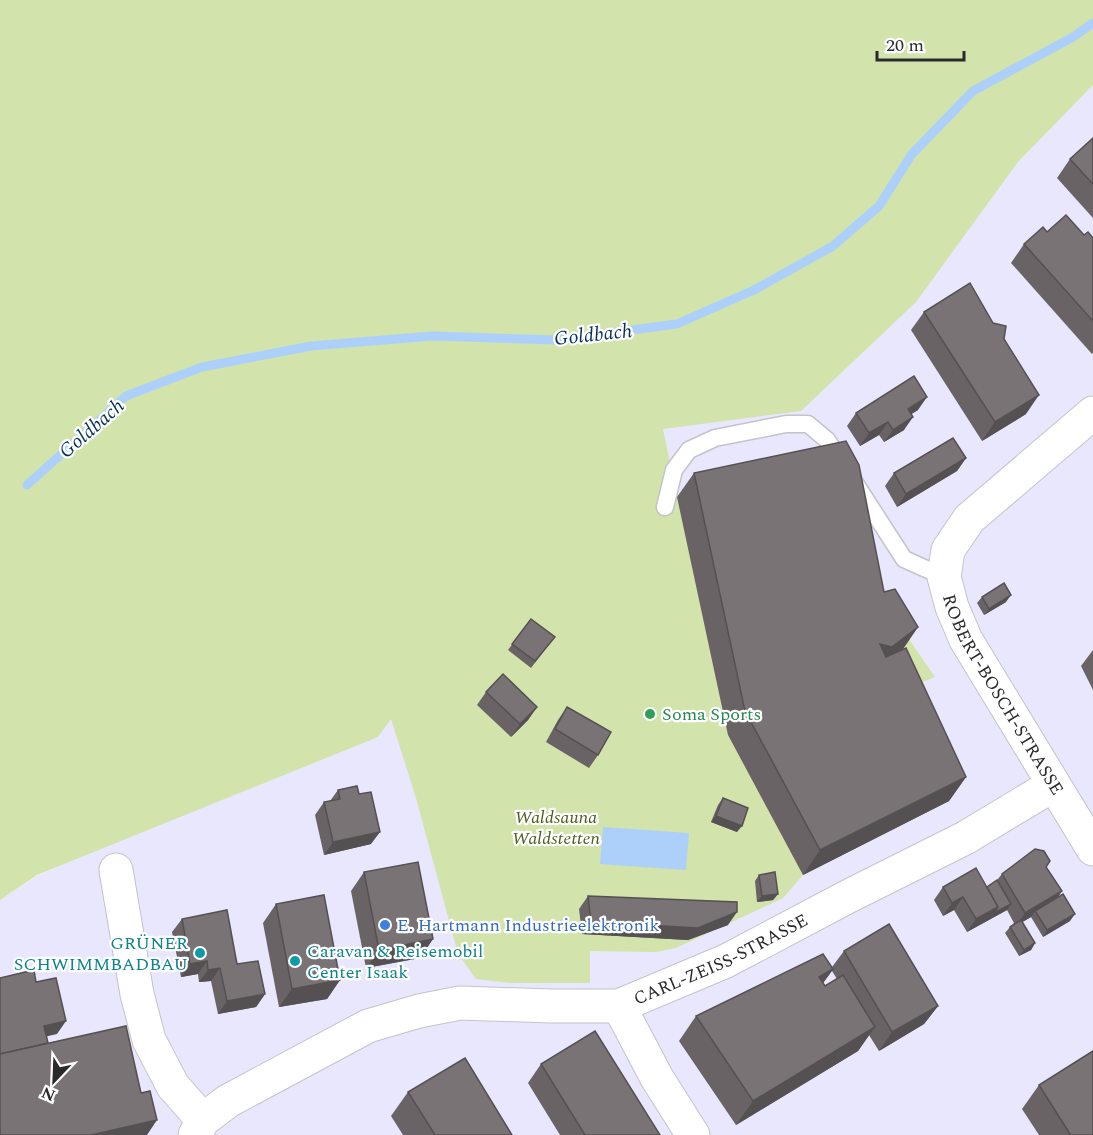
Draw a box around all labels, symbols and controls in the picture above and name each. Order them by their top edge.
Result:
scale bar [877,24,964,62]
text: 20 m [886,32,924,59]
water label: Goldbach [553,316,634,354]
water label: Goldbach [52,392,131,466]
street label: ROBERT-BOSCH-STRASSE [935,591,1070,801]
place label: Soma Sports [662,701,761,728]
marker: Soma Sports [643,707,657,721]
park label: Waldsauna Waldstetten [512,804,600,852]
street label: CARL-ZEISS-STRASSE [629,907,813,1012]
place label: E. Hartmann Industrieelektronik [397,912,660,939]
marker: E. Hartmann Industrieelektronik [378,918,392,932]
place label: GRÜNER SCHWIMMBADBAU [14,930,188,978]
place label: Caravan & Reisemobil Center Isaak [307,938,483,986]
marker: GRÜNER SCHWIMMBADBAU [193,946,207,960]
marker: Caravan & Reisemobil Center Isaak [288,954,302,968]
north arrow [24,1051,84,1111]
text: N [38,1080,59,1107]

